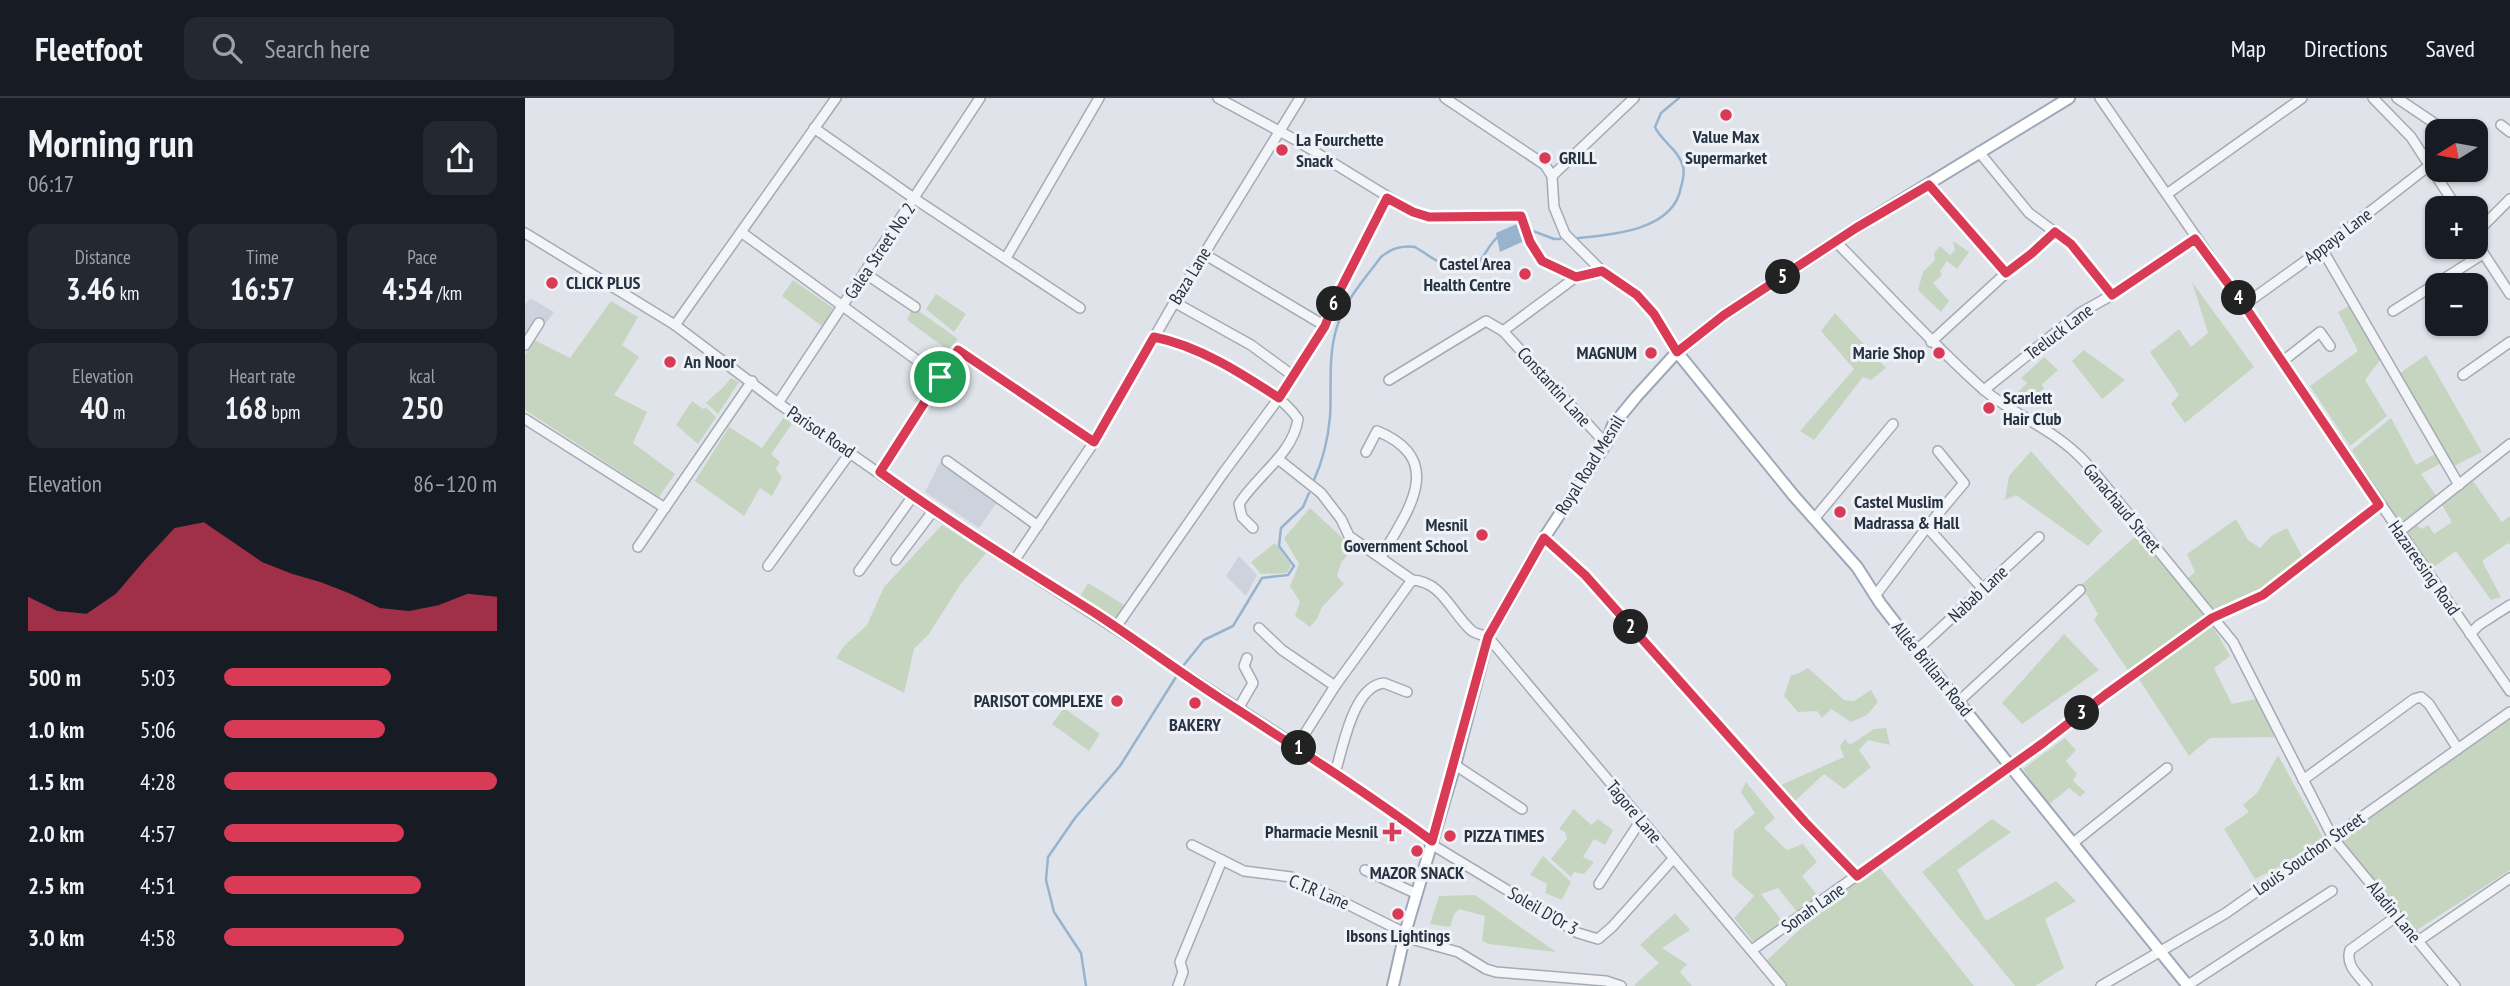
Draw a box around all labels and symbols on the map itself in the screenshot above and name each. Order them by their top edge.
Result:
marker: Value Max Supermarket [1718,107,1734,123]
north arrow [2425,119,2489,182]
place label: Value Max Supermarket [1685,125,1768,169]
place label: La Fourchette Snack [1296,128,1384,172]
marker: La Fourchette Snack [1274,142,1290,158]
place label: GRILL [1559,146,1597,169]
marker: GRILL [1537,150,1553,166]
street label: Galea Street No. 2 [839,198,920,303]
street label: Appaya Lane [2299,203,2376,269]
street label: Baza Lane [1164,243,1216,309]
place label: Castel Area Health Centre [1423,252,1511,296]
pin: 5 [1765,260,1801,294]
marker: Castel Area Health Centre [1517,266,1533,282]
place label: CLICK PLUS [566,271,640,294]
marker: CLICK PLUS [544,275,560,291]
pin: 4 [2221,280,2257,316]
pin: 6 [1317,286,1351,322]
street label: Teeluck Lane [2020,299,2097,365]
place label: MAGNUM [1577,341,1637,364]
place label: Marie Shop [1853,341,1925,364]
street label: Constantin Lane [1512,342,1596,431]
marker: MAGNUM [1643,345,1659,361]
marker: Marie Shop [1931,345,1947,361]
pin [910,347,970,407]
place label: An Noor [683,350,737,373]
marker: An Noor [662,354,678,370]
place label: Scarlett Hair Club [2003,386,2061,430]
marker: Scarlett Hair Club [1981,400,1997,416]
street label: Parisot Road [783,401,860,463]
street label: Royal Road Mesnil [1550,410,1630,519]
street label: Ganachaud Street [2078,458,2166,557]
place label: Castel Muslim Madrassa & Hall [1854,490,1960,534]
marker: Castel Muslim Madrassa & Hall [1832,504,1848,520]
place label: Mesnil Government School [1344,513,1469,557]
street label: Hazareesing Road [2383,516,2465,620]
marker: Mesnil Government School [1474,527,1490,543]
street label: Nabab Lane [1943,560,2012,627]
pin: 2 [1613,610,1649,644]
street label: Allée Brillant Road [1887,616,1978,721]
place label: PARISOT COMPLEXE [974,689,1103,712]
marker: PARISOT COMPLEXE [1109,693,1125,709]
marker: BAKERY [1187,695,1203,711]
pin: 3 [2065,696,2099,730]
place label: BAKERY [1169,713,1221,736]
pin: 1 [1281,730,1317,766]
street label: Tagore Lane [1601,775,1667,848]
street label: Louis Souchon Street [2249,807,2369,900]
place label: Pharmacie Mesnil [1265,820,1379,843]
marker: Pharmacie Mesnil [1384,824,1400,840]
place label: PIZZA TIMES [1464,824,1544,847]
marker: PIZZA TIMES [1442,828,1458,844]
marker: MAZOR SNACK [1409,843,1425,859]
place label: MAZOR SNACK [1370,861,1465,884]
street label: C.T.R Lane [1286,869,1353,914]
street label: Aladin Lane [2362,876,2426,947]
street label: Sonah Lane [1777,877,1849,938]
street label: Soleil D'Or 3 [1504,881,1582,940]
marker: Ibsons Lightings [1390,906,1406,922]
place label: Ibsons Lightings [1346,924,1450,947]

